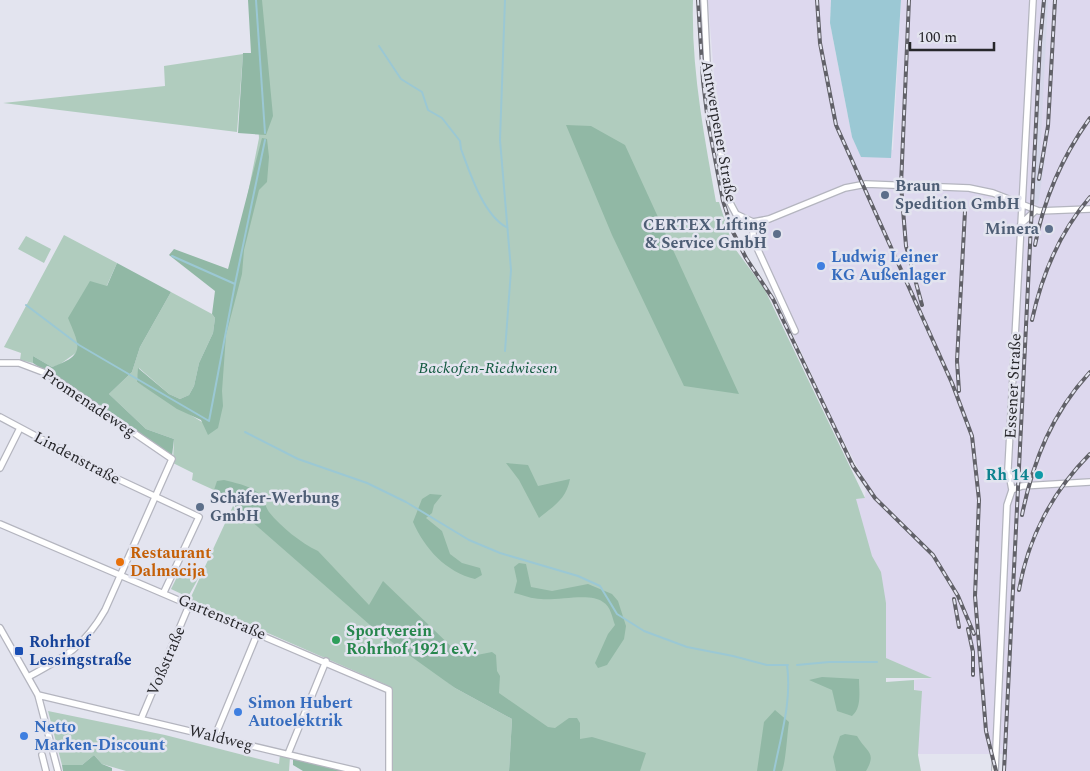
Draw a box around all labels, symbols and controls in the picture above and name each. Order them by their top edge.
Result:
scale bar [910,20,994,52]
text: 100 m [918,26,957,49]
street label: Antwerpener Straße [695,58,743,204]
place label: Braun Spedition GmbH [895,174,1020,216]
marker: Braun Spedition GmbH [879,189,891,201]
place label: CERTEX Lifting & Service GmbH [643,213,767,255]
place label: Minera [985,217,1040,241]
marker: Minera [1043,223,1055,235]
marker: CERTEX Lifting & Service GmbH [771,228,783,240]
place label: Ludwig Leiner KG Außenlager [831,245,946,287]
marker: Ludwig Leiner KG Außenlager [815,260,827,272]
street label: Essener Straße [998,333,1028,439]
park label: Backofen-Riedwiesen [418,356,558,380]
street label: Promenadeweg [37,363,141,443]
street label: Lindenstraße [30,425,124,491]
place label: Rh 14 [986,463,1029,487]
marker: Rh 14 [1033,469,1045,481]
place label: Schäfer-Werbung GmbH [210,486,340,528]
marker: Schäfer-Werbung GmbH [194,501,206,513]
place label: Restaurant Dalmacija [130,541,211,583]
marker: Restaurant Dalmacija [114,556,126,568]
street label: Gartenstraße [174,588,270,646]
place label: Sportverein Rohrhof 1921 e.V. [346,619,477,661]
street label: Voßstraße [141,622,191,700]
place label: Rohrhof Lessingstraße [29,630,132,672]
marker: Sportverein Rohrhof 1921 e.V. [330,634,342,646]
marker: Rohrhof Lessingstraße [13,645,25,657]
place label: Simon Hubert Autoelektrik [248,691,353,733]
marker: Simon Hubert Autoelektrik [232,706,244,718]
place label: Netto Marken-Discount [34,715,165,757]
street label: Waldweg [186,718,256,758]
marker: Netto Marken-Discount [18,730,30,742]

